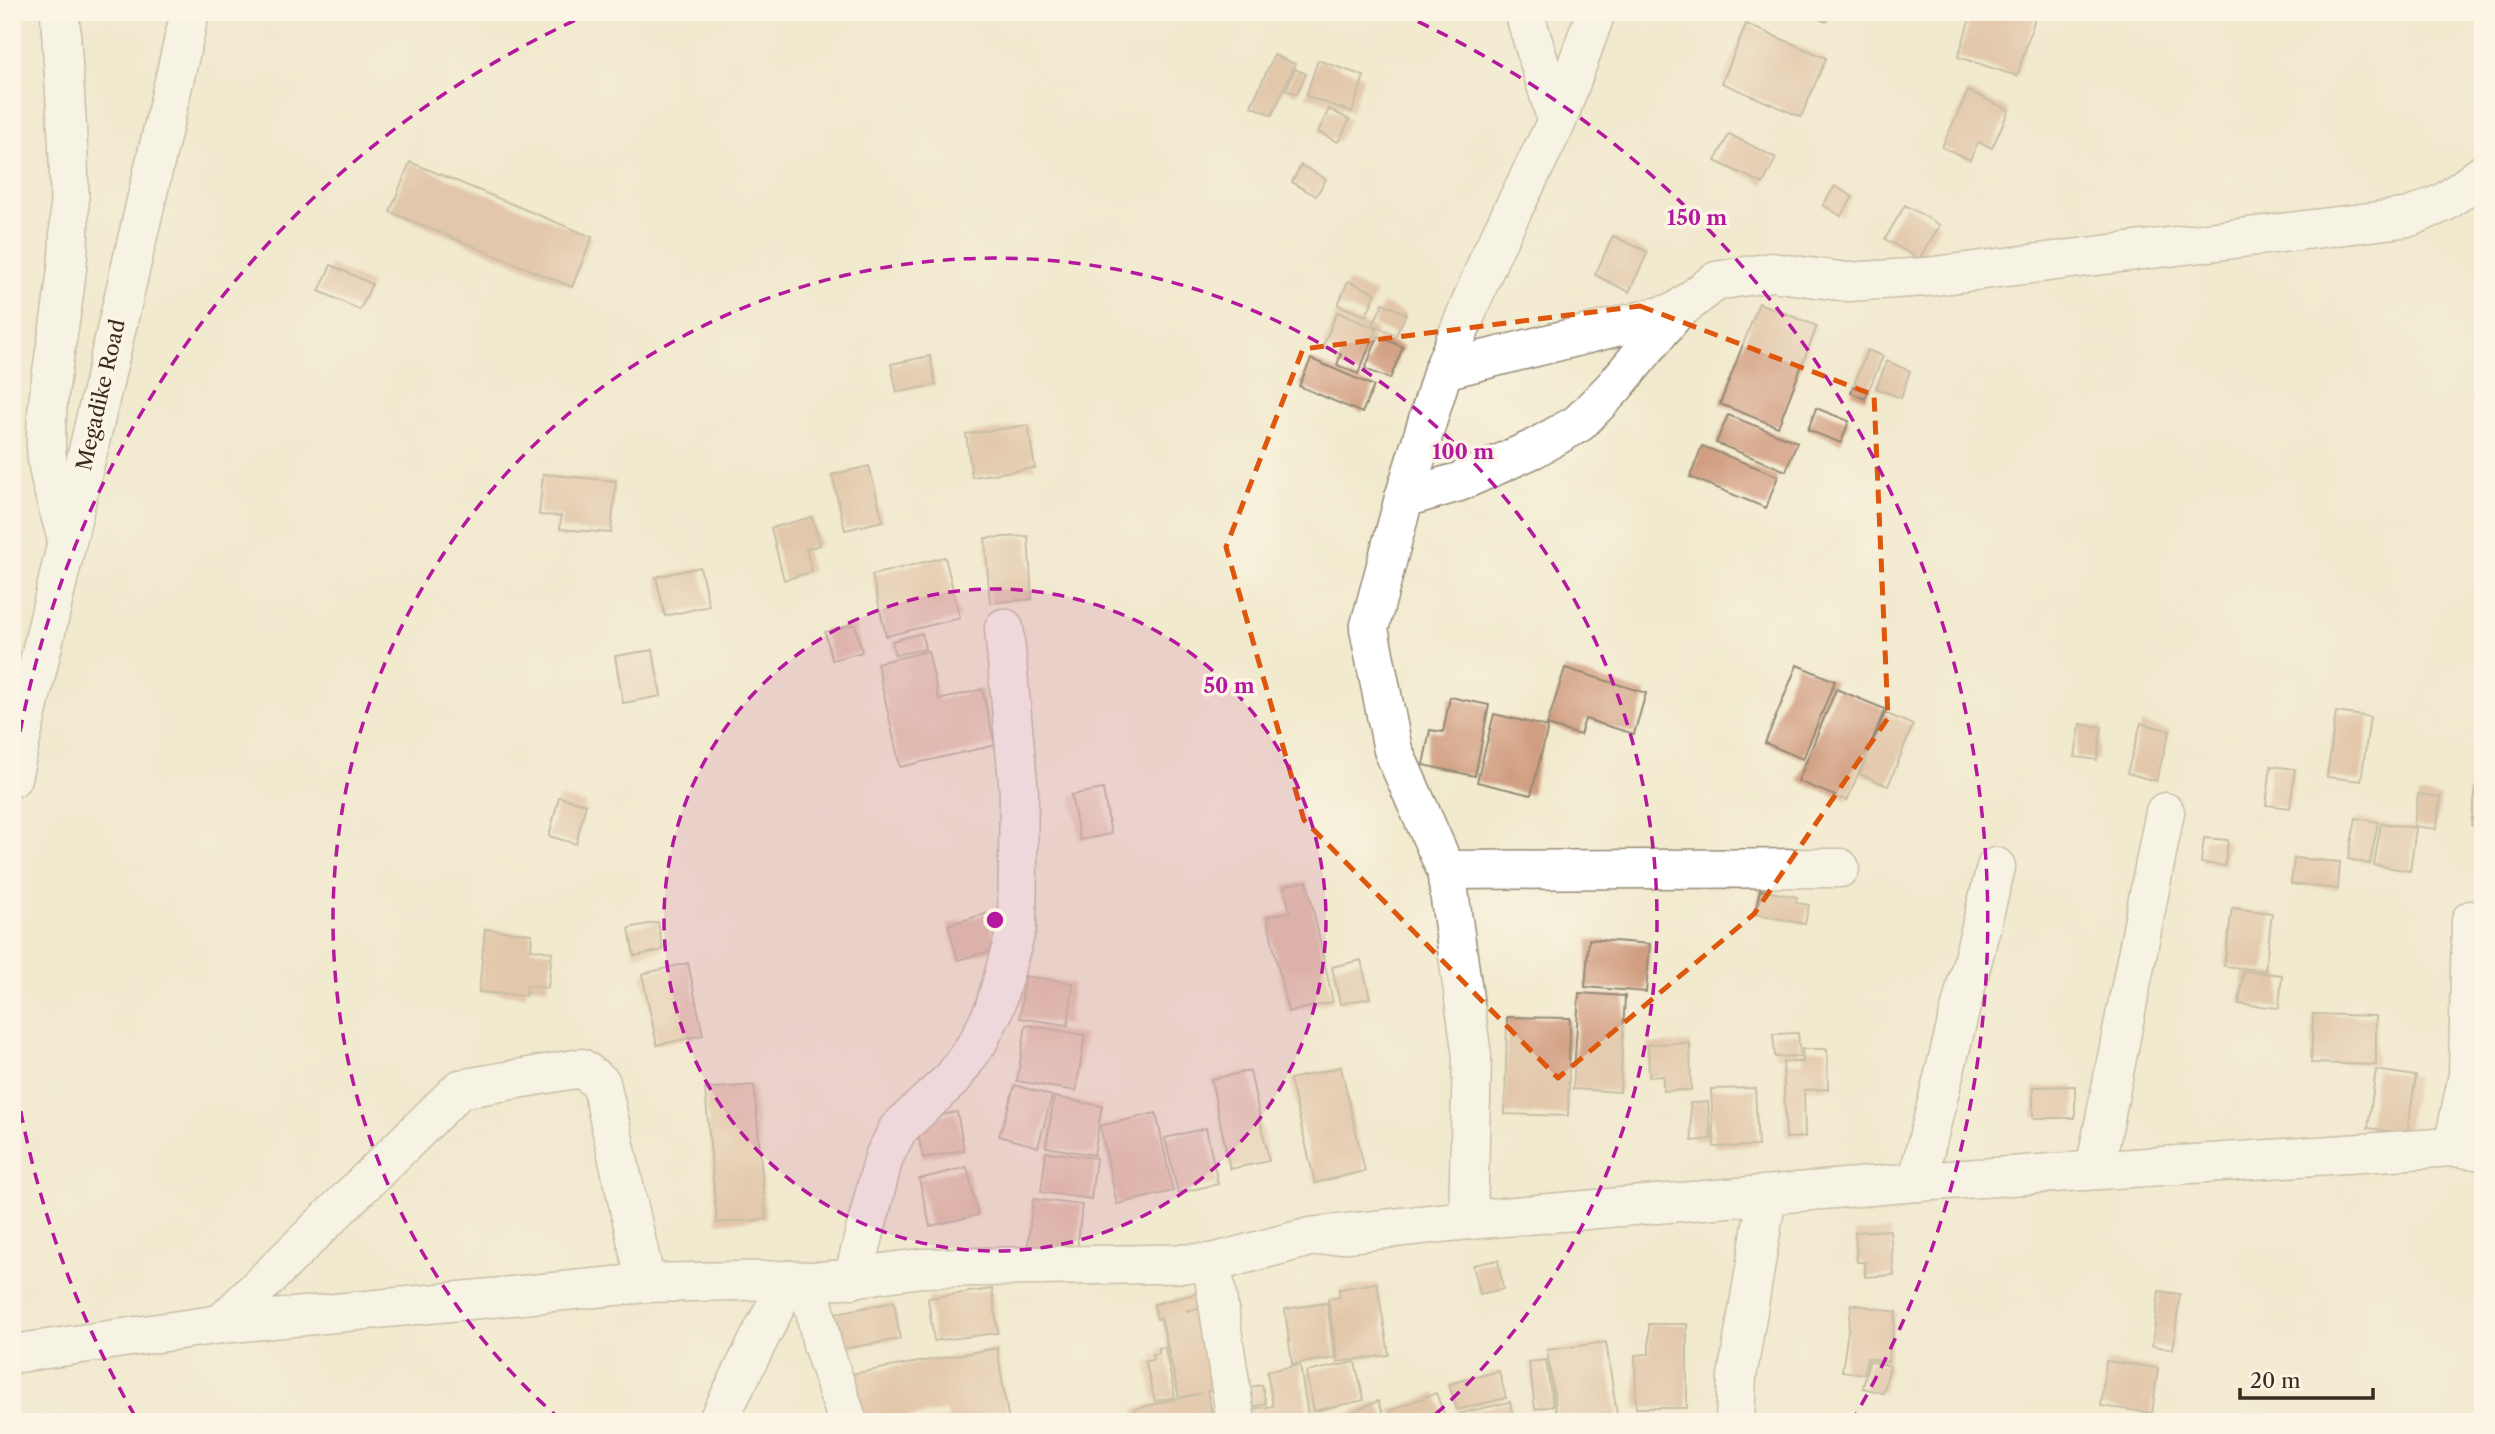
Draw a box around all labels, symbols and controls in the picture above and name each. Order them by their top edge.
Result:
text: 150 m [1667,205,1727,230]
street label: Megadike Road [71,317,130,473]
text: 100 m [1432,439,1494,464]
text: 50 m [1203,673,1255,698]
centre of rings [983,908,1007,932]
scale bar [2240,1357,2372,1401]
text: 20 m [2250,1368,2301,1393]

